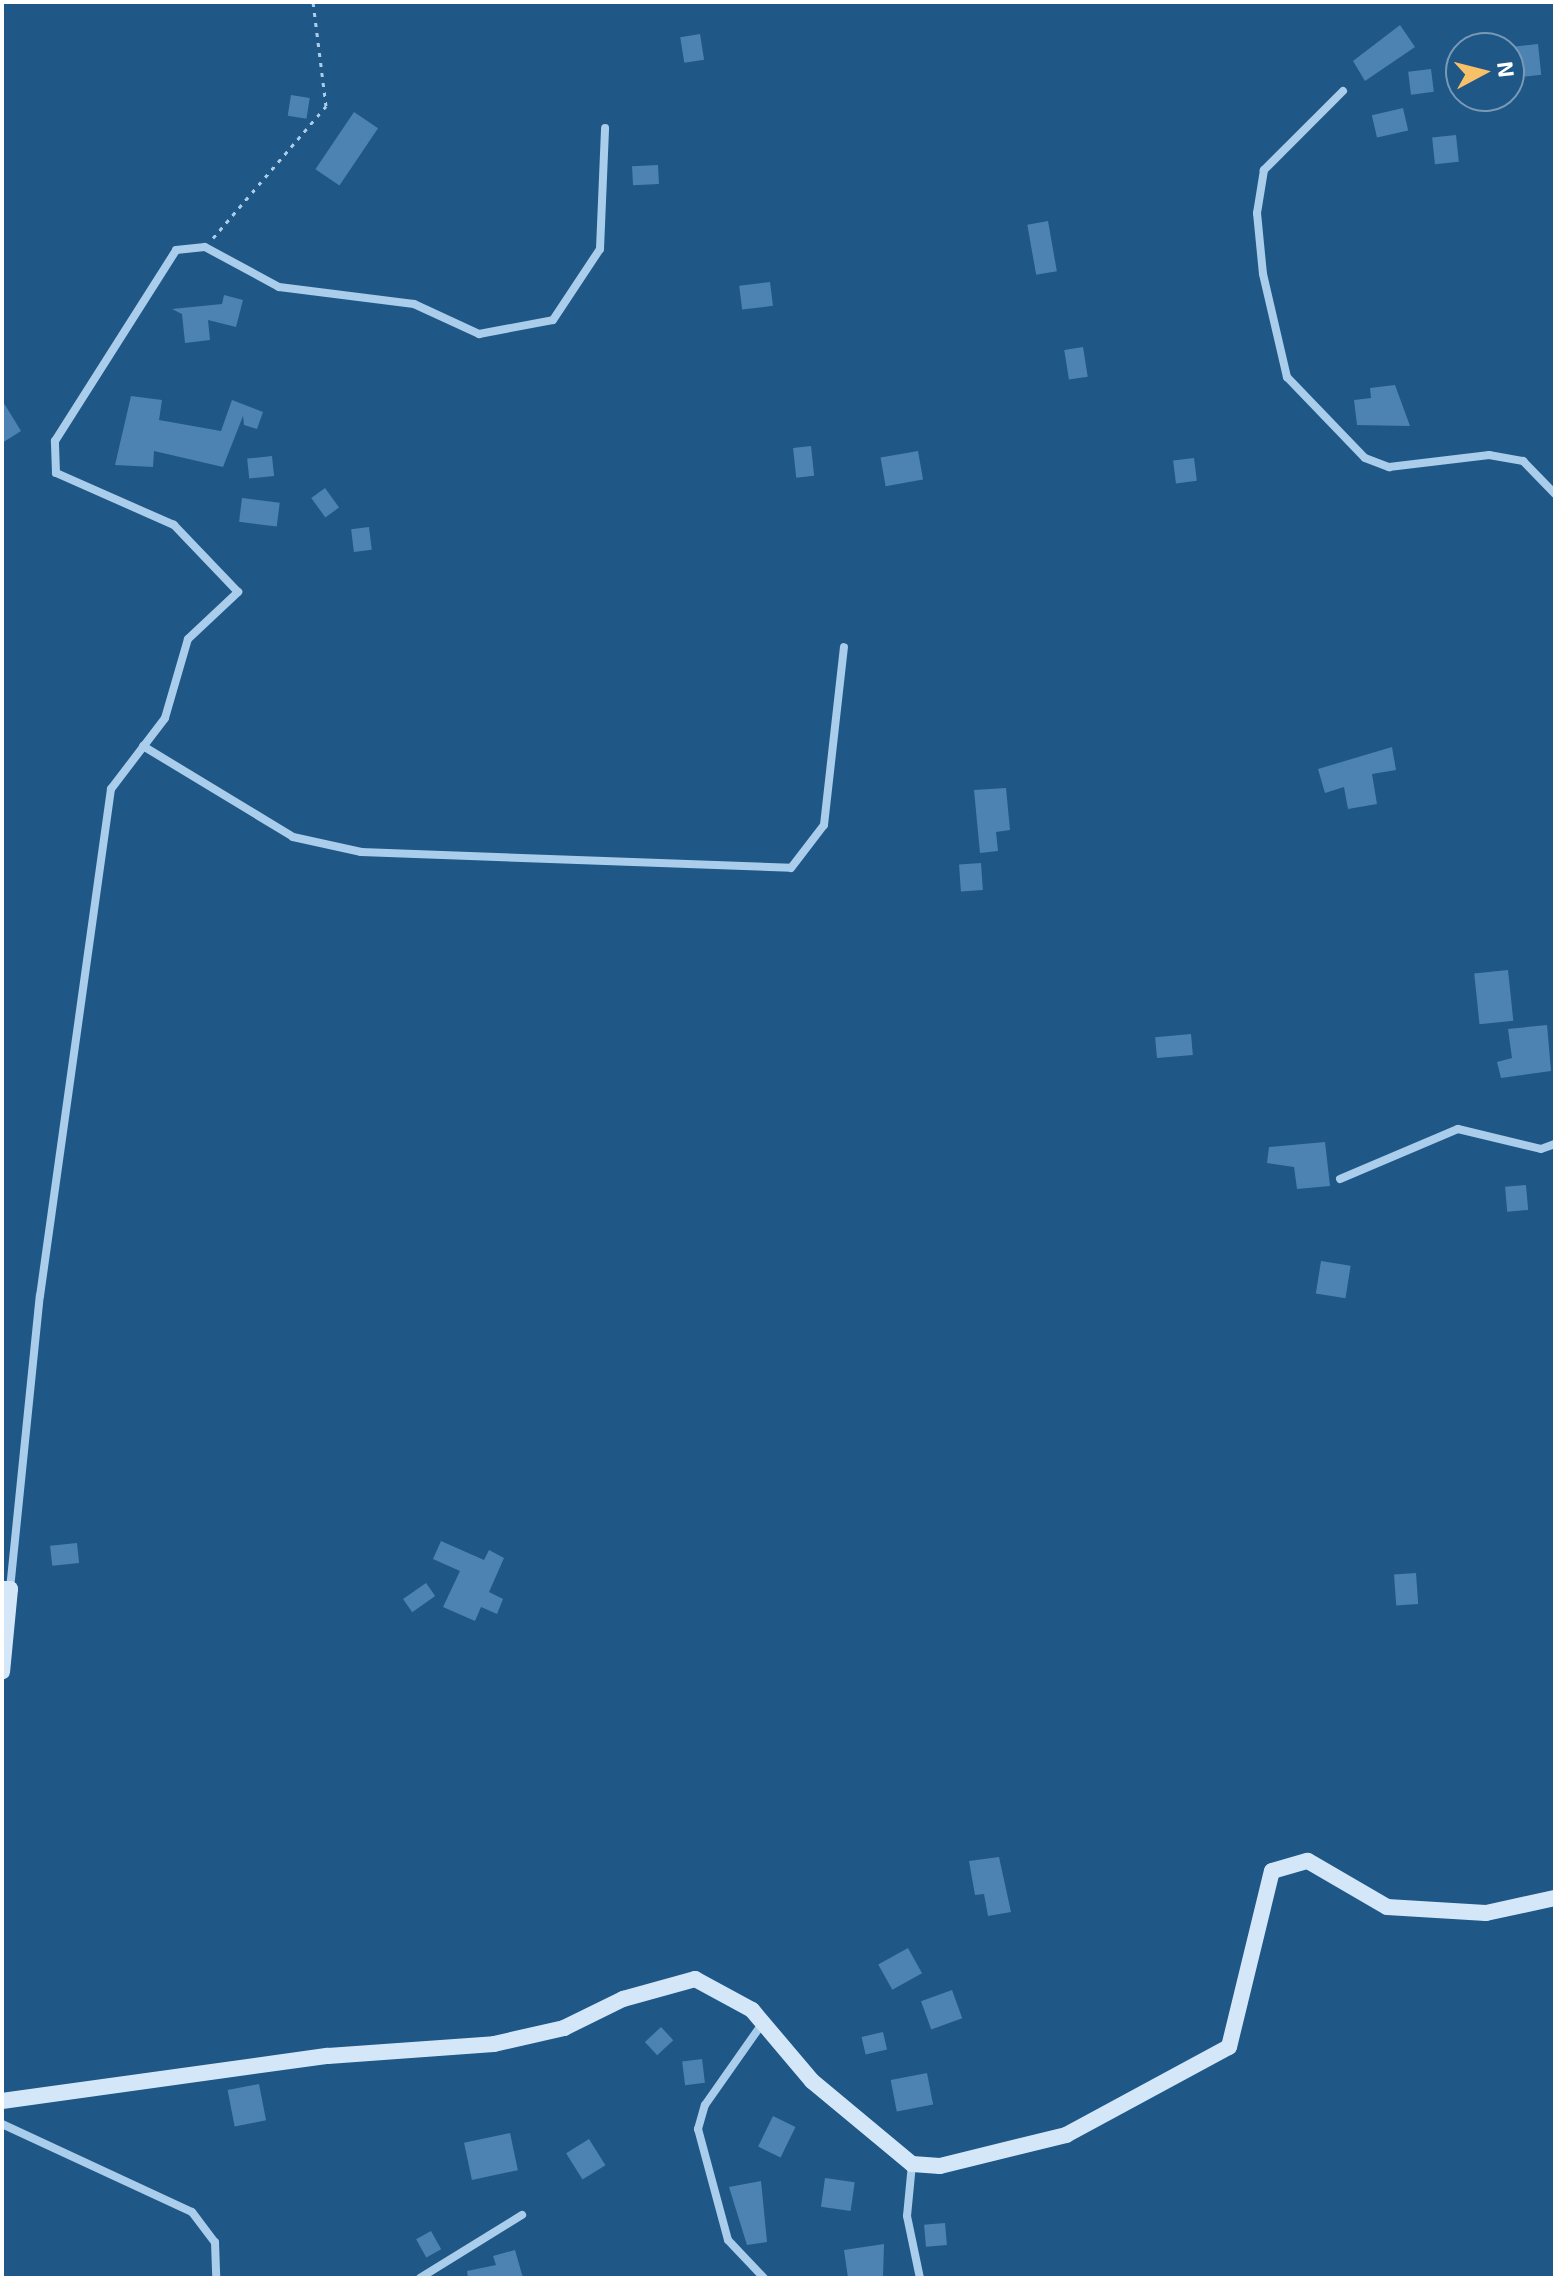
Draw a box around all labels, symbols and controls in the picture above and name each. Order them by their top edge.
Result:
north arrow [1445,32,1525,112]
text: N [1493,60,1521,79]

